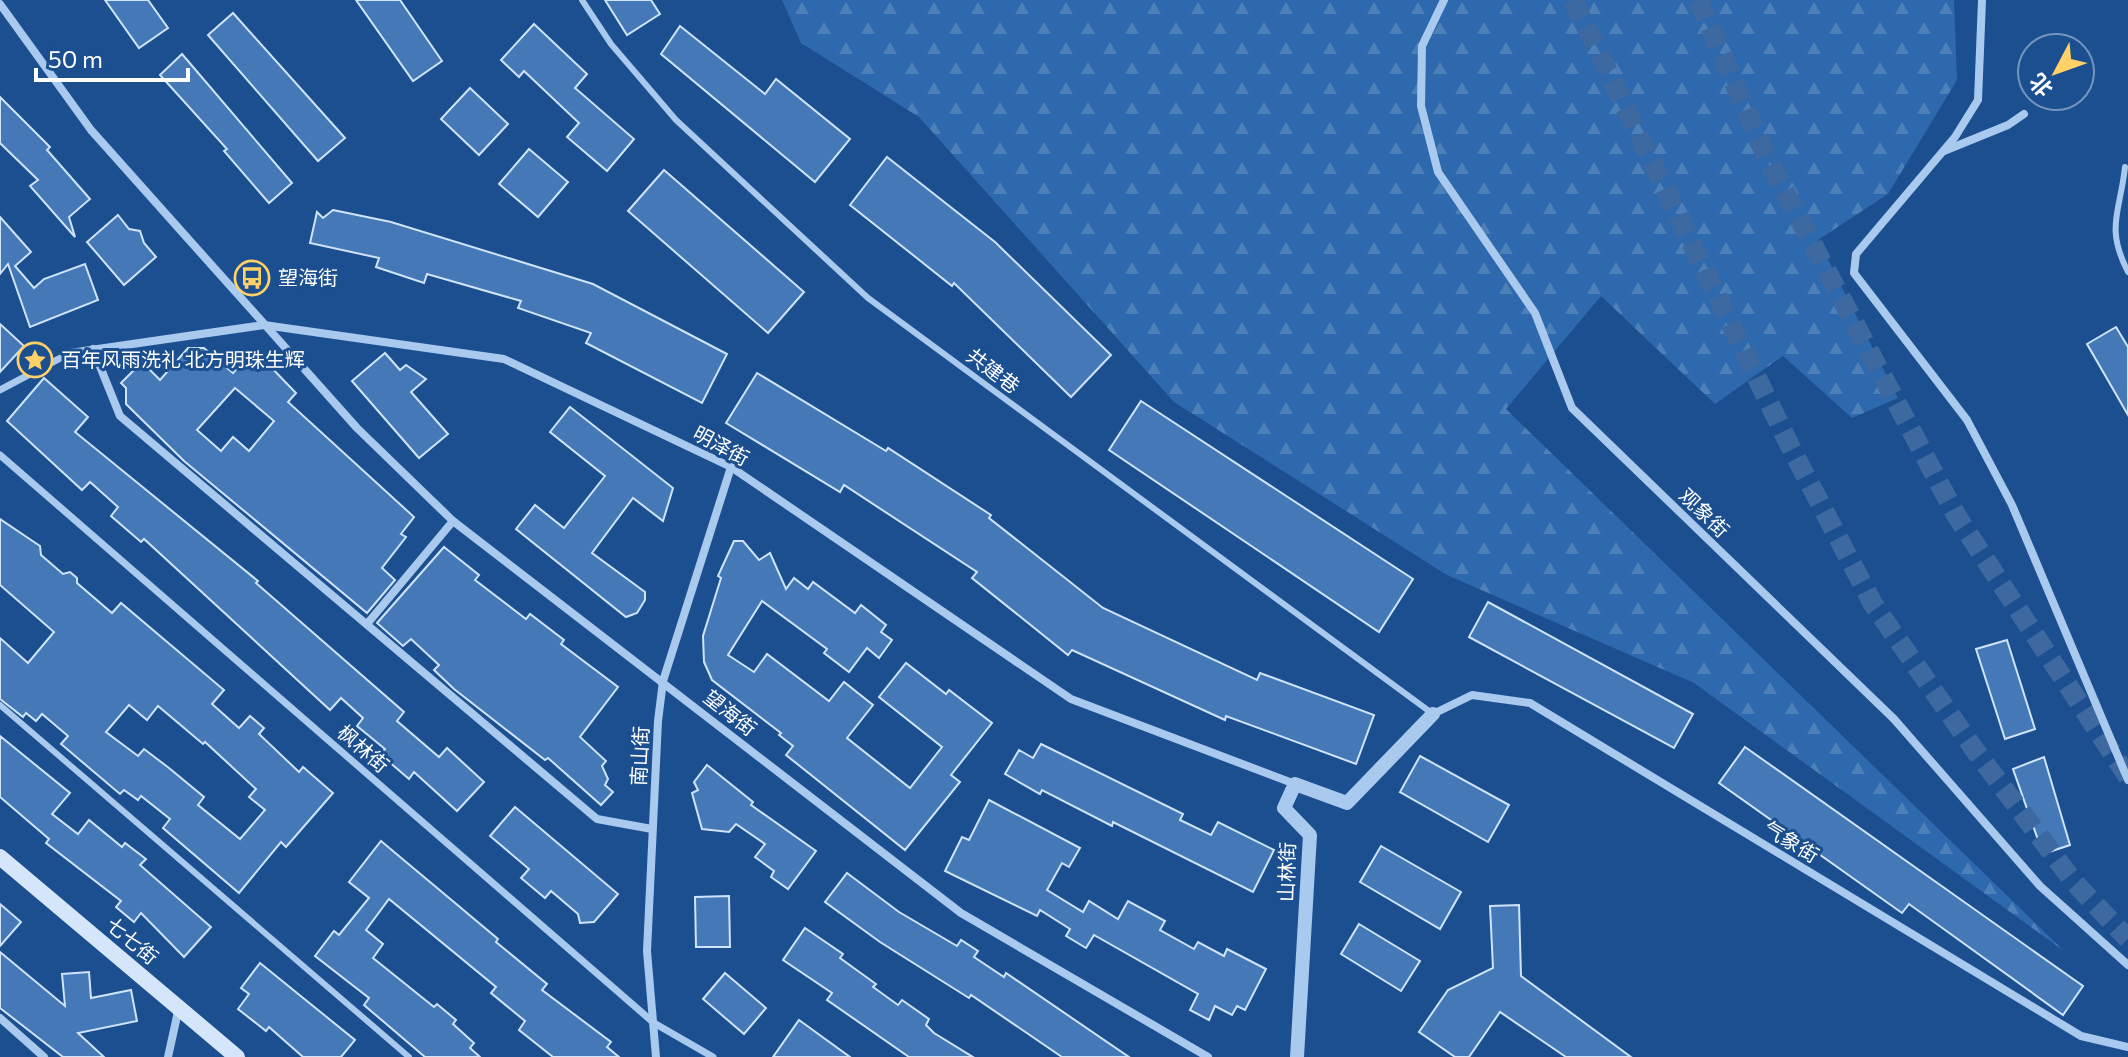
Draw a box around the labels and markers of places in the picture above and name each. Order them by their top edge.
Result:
bus stop icon: 望海街 [233,259,271,297]
place label: 望海街 [278,265,338,289]
place icon: 百年风雨洗礼 北方明珠生辉 [16,341,54,379]
place label: 百年风雨洗礼 北方明珠生辉 [61,347,305,371]

